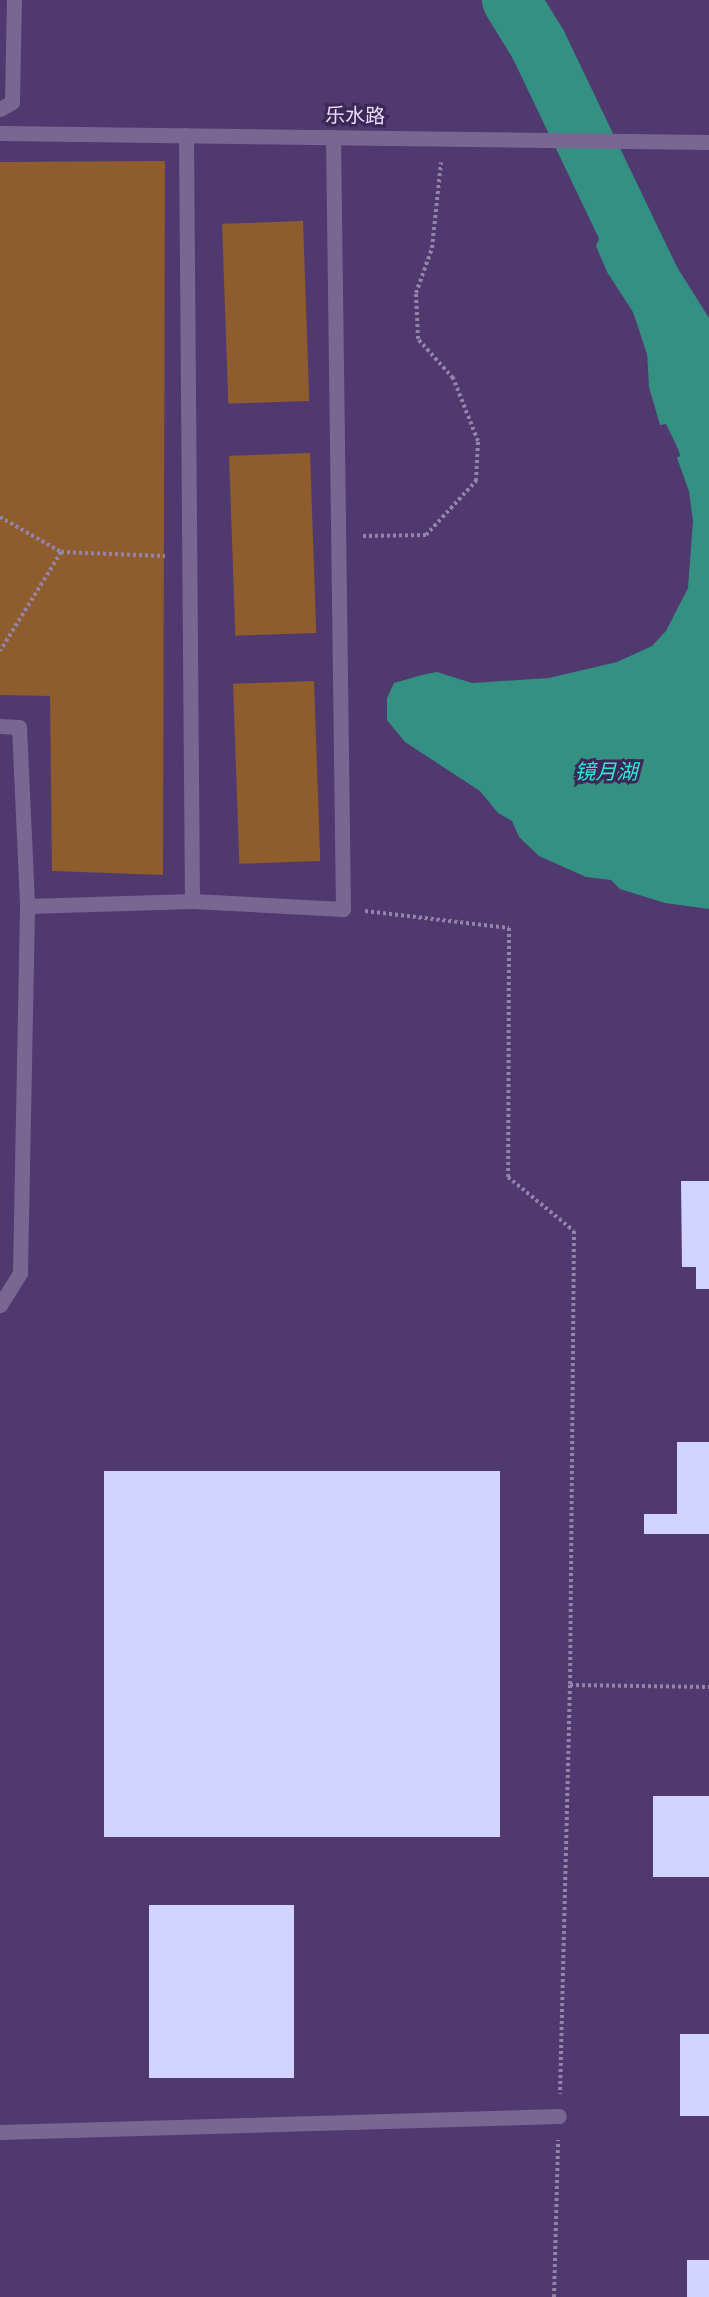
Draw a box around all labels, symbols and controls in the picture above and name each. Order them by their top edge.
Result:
street label: 乐水路 [325,103,385,129]
water label: 镜月湖 [575,759,637,785]

